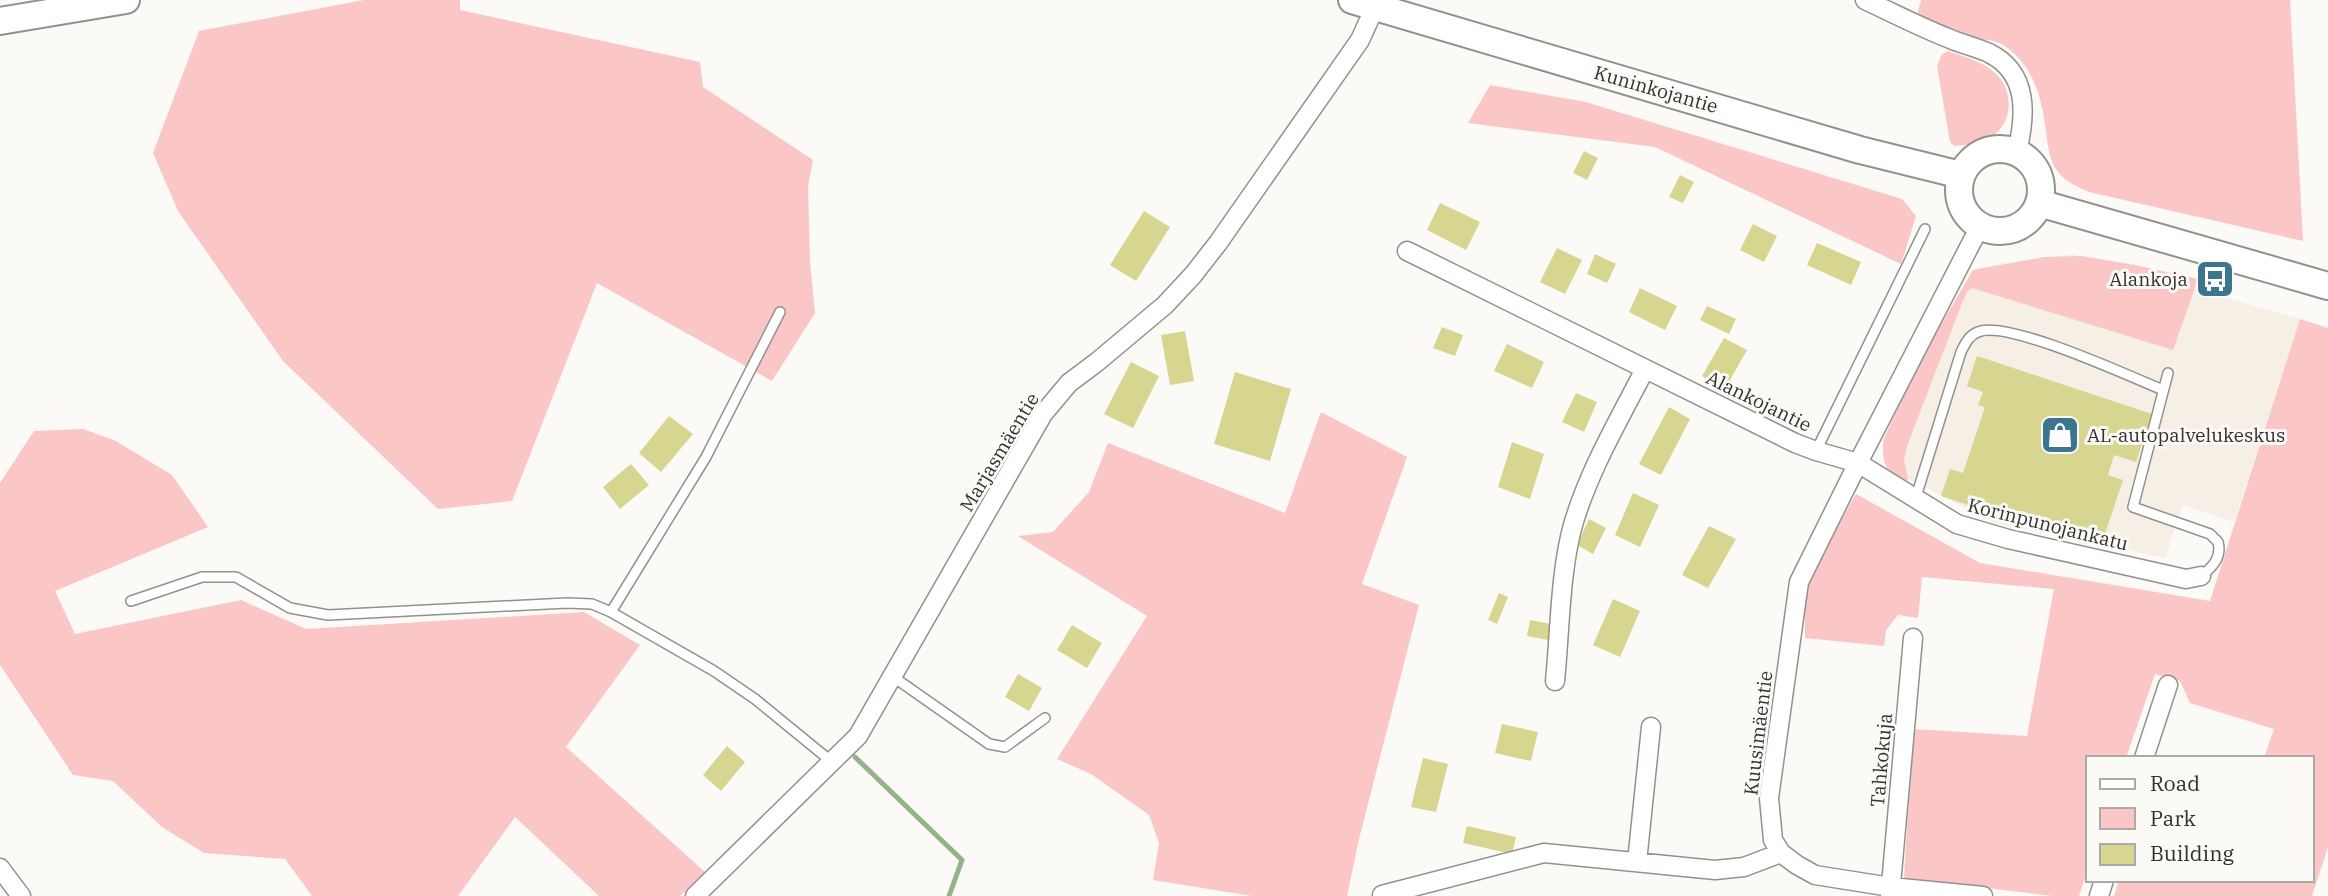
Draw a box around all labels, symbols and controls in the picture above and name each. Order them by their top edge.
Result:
street label: Kuninkojantie [1591,60,1721,118]
bus stop icon: Alankoja [2194,258,2236,300]
place label: Alankoja [2109,267,2188,291]
street label: Alankojantie [1703,365,1815,437]
street label: Marjasmäentie [954,388,1044,516]
shop icon: AL-autopalvelukeskus [2039,414,2081,456]
place label: AL-autopalvelukeskus [2087,423,2285,447]
street label: Korinpunojankatu [1965,492,2131,556]
street label: Kuusimäentie [1738,669,1778,797]
street label: Tahkokuja [1865,712,1897,808]
legend [2086,756,2314,882]
text: Road [2150,769,2200,797]
text: Park [2150,804,2197,832]
text: Building [2150,839,2235,867]

